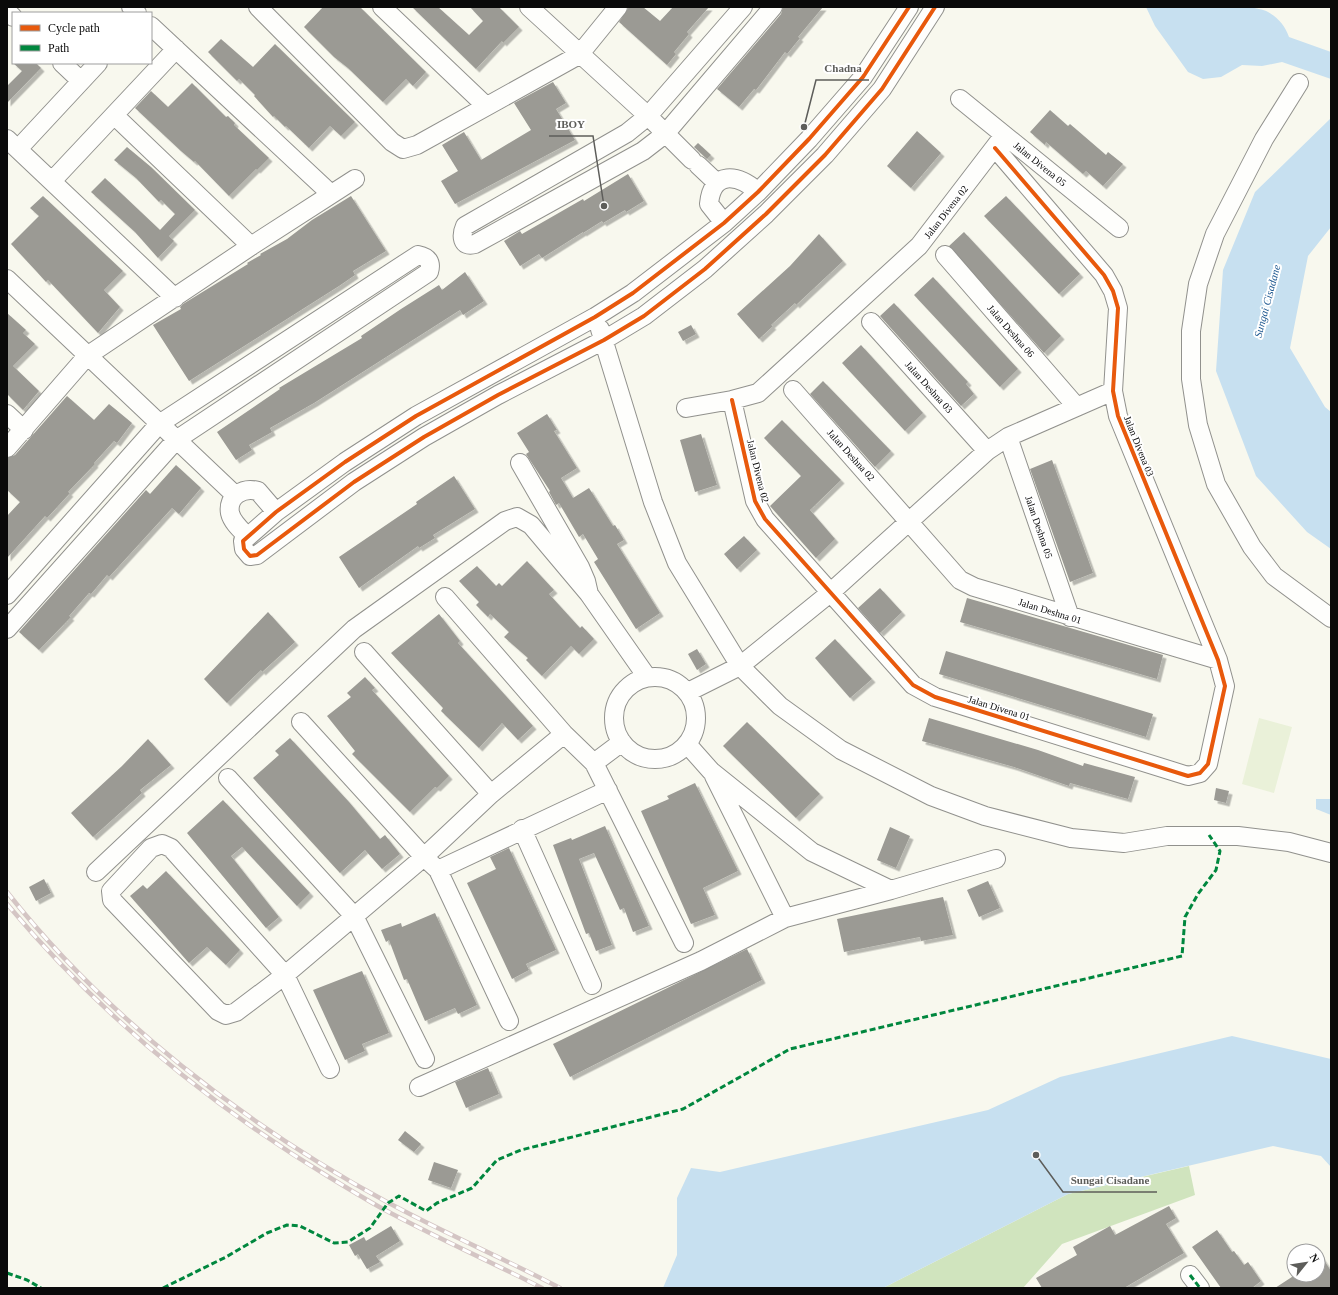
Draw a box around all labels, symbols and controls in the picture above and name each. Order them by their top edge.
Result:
legend [12,12,152,64]
text: Cycle path [48,21,100,35]
text: Path [48,41,69,55]
callout: Chadna [816,57,869,80]
text: Chadna [824,62,862,74]
callout: IBOY [549,113,593,136]
text: IBOY [557,118,585,130]
street label: Jalan Divena 05 [1012,139,1068,189]
street label: Jalan Divena 02 [922,183,970,241]
water label: Sungai Cisadane [1252,263,1283,339]
street label: Jalan Deshna 06 [985,303,1037,359]
street label: Jalan Deshna 03 [903,359,955,415]
street label: Jalan Divena 03 [1122,414,1156,478]
street label: Jalan Deshna 02 [825,427,877,483]
street label: Jalan Divena 02 [745,438,771,504]
street label: Jalan Deshna 05 [1023,494,1055,560]
street label: Jalan Deshna 01 [1017,596,1083,626]
street label: Jalan Divena 01 [967,693,1031,723]
callout: Sungai Cisadane [1063,1169,1157,1192]
text: Sungai Cisadane [1071,1174,1149,1186]
north arrow [1286,1243,1326,1283]
text: N [1307,1252,1322,1264]

